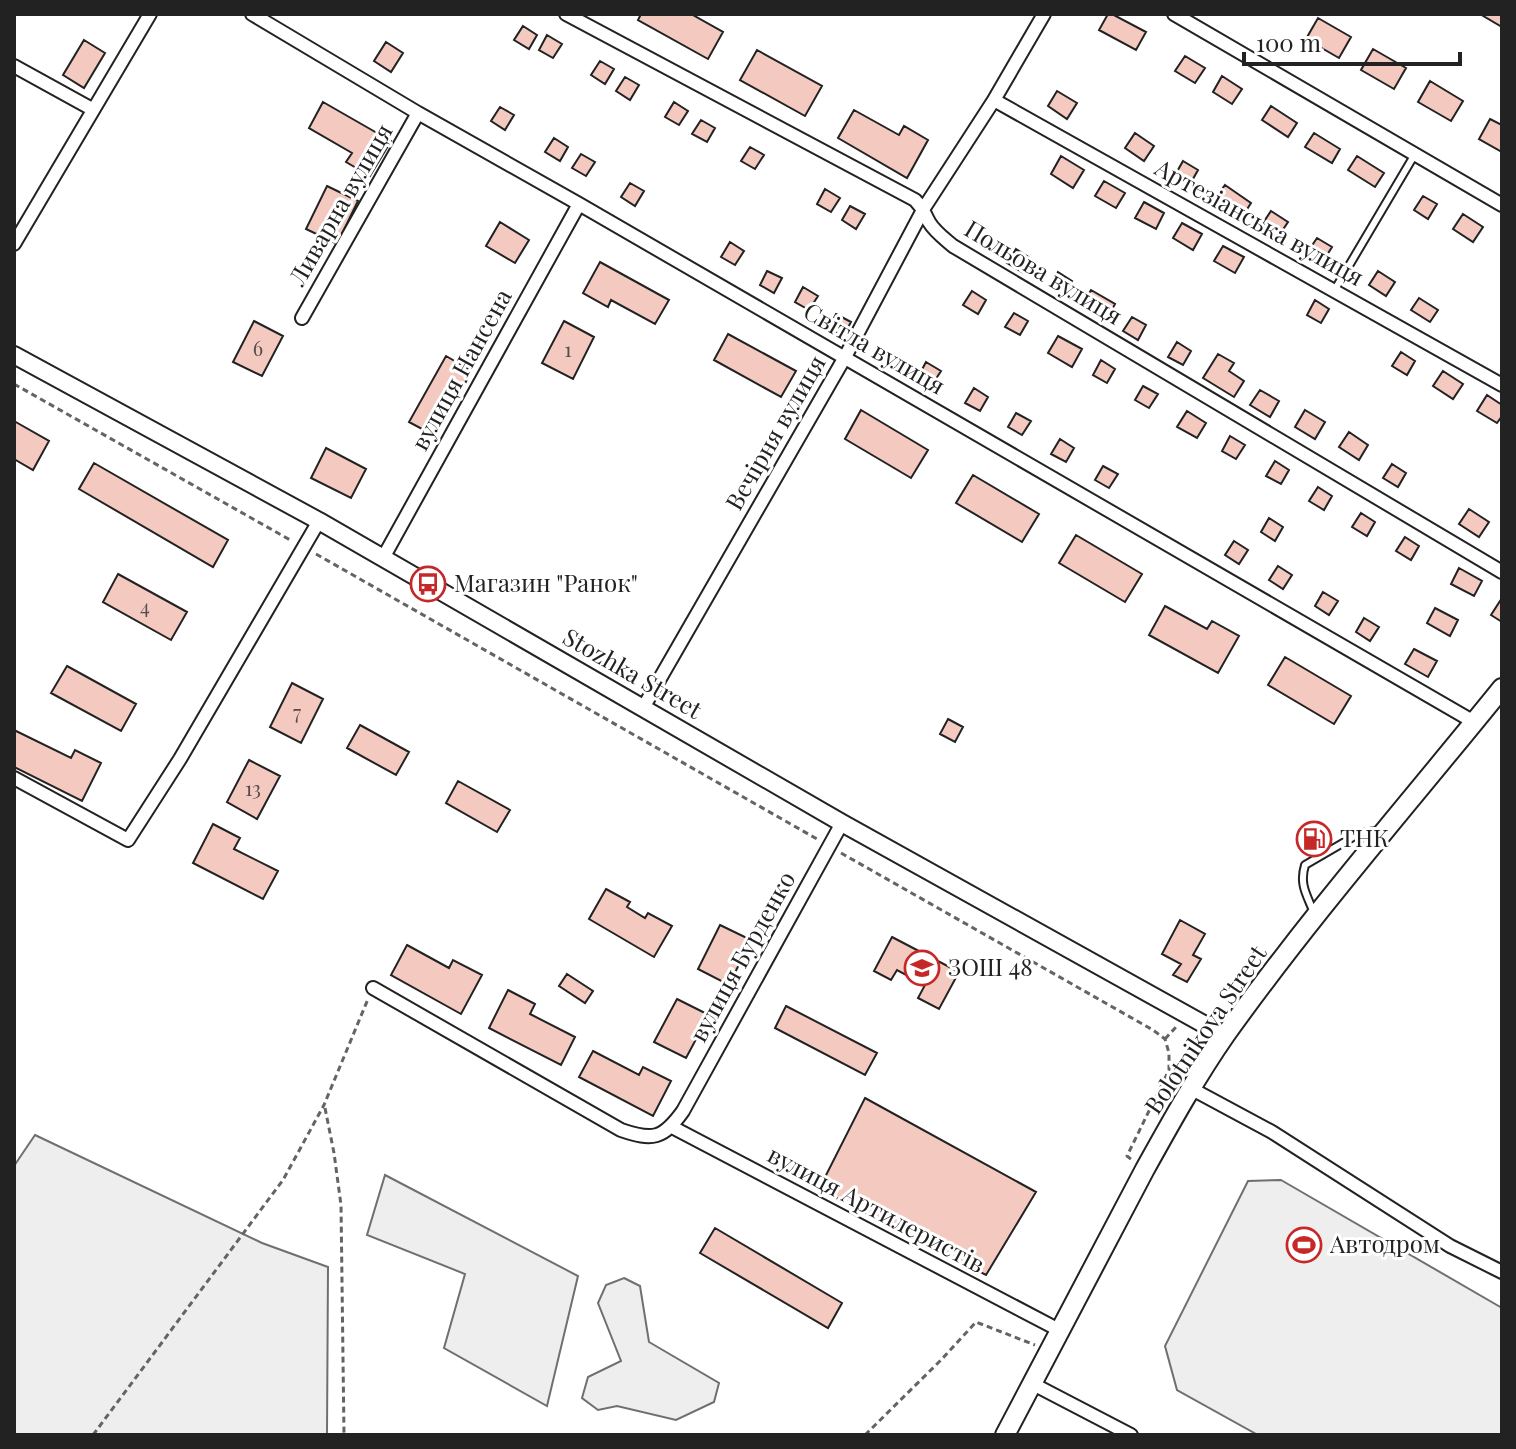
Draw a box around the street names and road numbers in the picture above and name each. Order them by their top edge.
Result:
street label: Ливарна вулиця [279,117,399,292]
street label: Артезіанська вулиця [1149,150,1370,292]
street label: Польова вулиця [959,212,1129,331]
street label: вулиця Нансена [403,283,518,455]
street label: Світла вулиця [799,294,951,401]
street label: Вечірня вулиця [717,349,832,515]
street label: Stozhka Street [558,620,709,725]
street label: вулиця Бурденко [681,865,801,1047]
street label: Bolotnikova Street [1136,938,1273,1119]
street label: вулиця Артилеристів [763,1137,991,1279]

